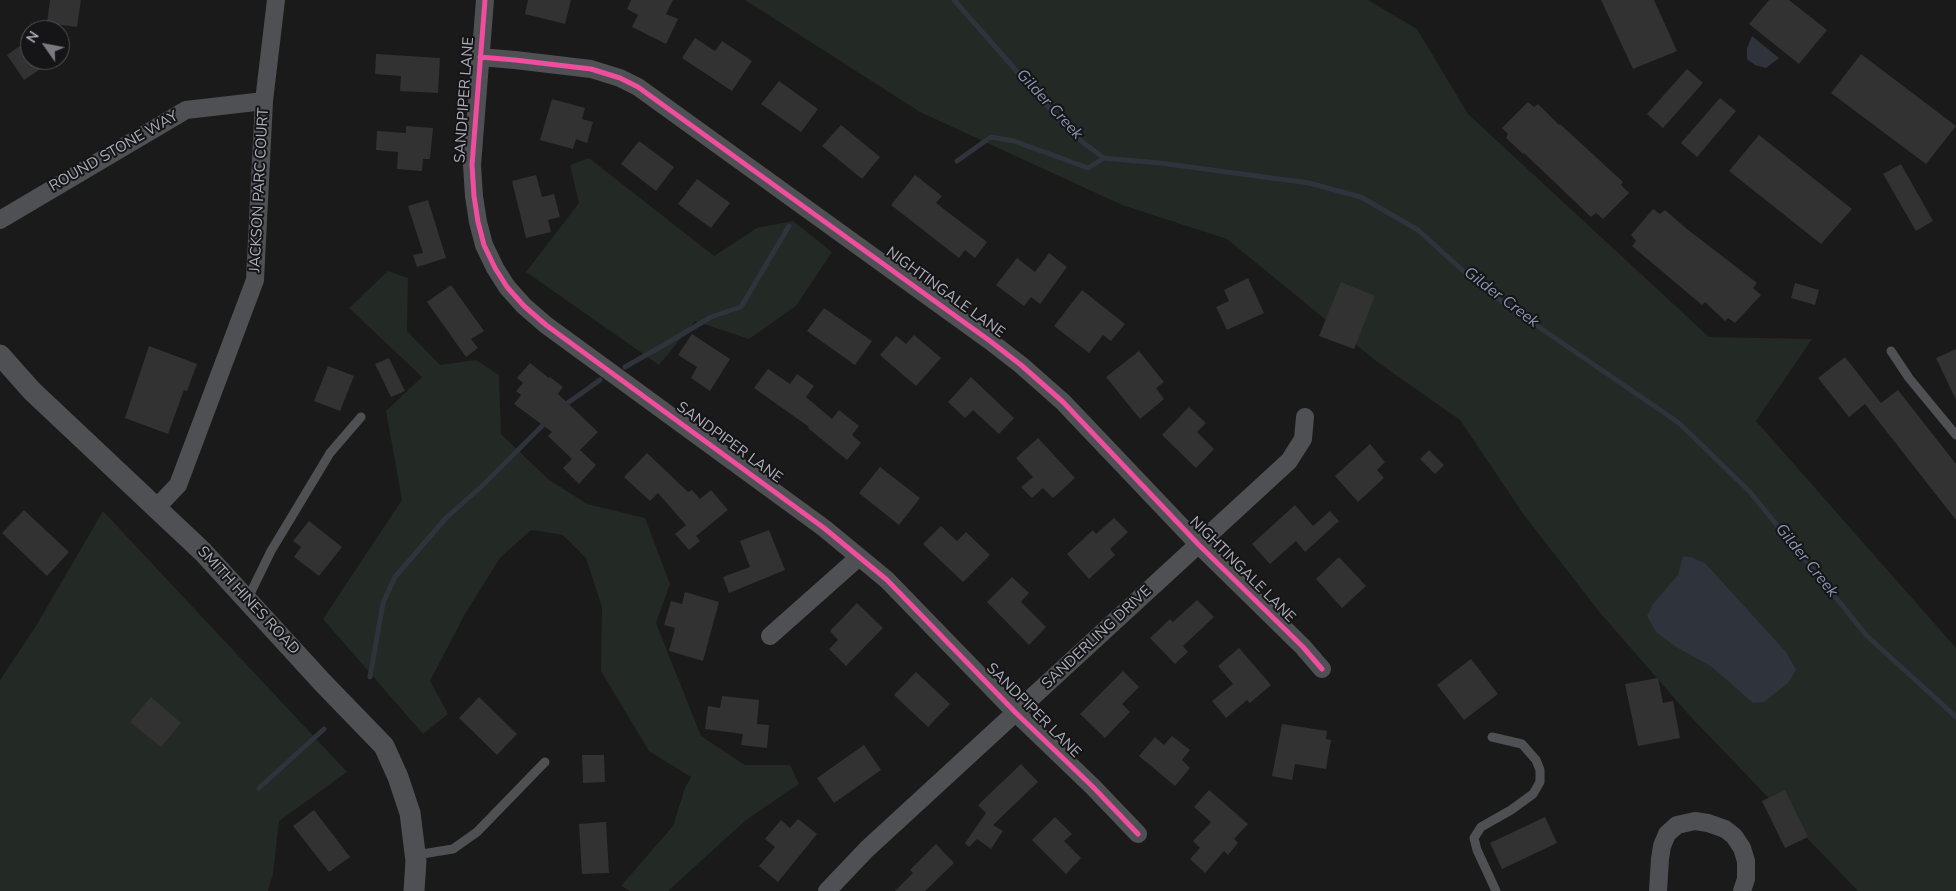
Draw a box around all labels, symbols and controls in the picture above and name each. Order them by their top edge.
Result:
north arrow [20,20,70,70]
text: N [22,28,44,47]
street label: SANDPIPER LANE [452,36,478,164]
water label: Gilder Creek [1012,66,1086,144]
street label: JACKSON PARC COURT [247,107,273,273]
street label: ROUND STONE WAY [46,108,182,196]
street label: NIGHTINGALE LANE [882,244,1008,342]
water label: Gilder Creek [1460,264,1542,332]
street label: SANDPIPER LANE [673,399,785,487]
street label: NIGHTINGALE LANE [1185,513,1299,627]
water label: Gilder Creek [1771,520,1841,602]
street label: SMITH HINES ROAD [193,543,303,659]
street label: SANDERLING DRIVE [1039,583,1155,693]
street label: SANDPIPER LANE [982,660,1084,762]

